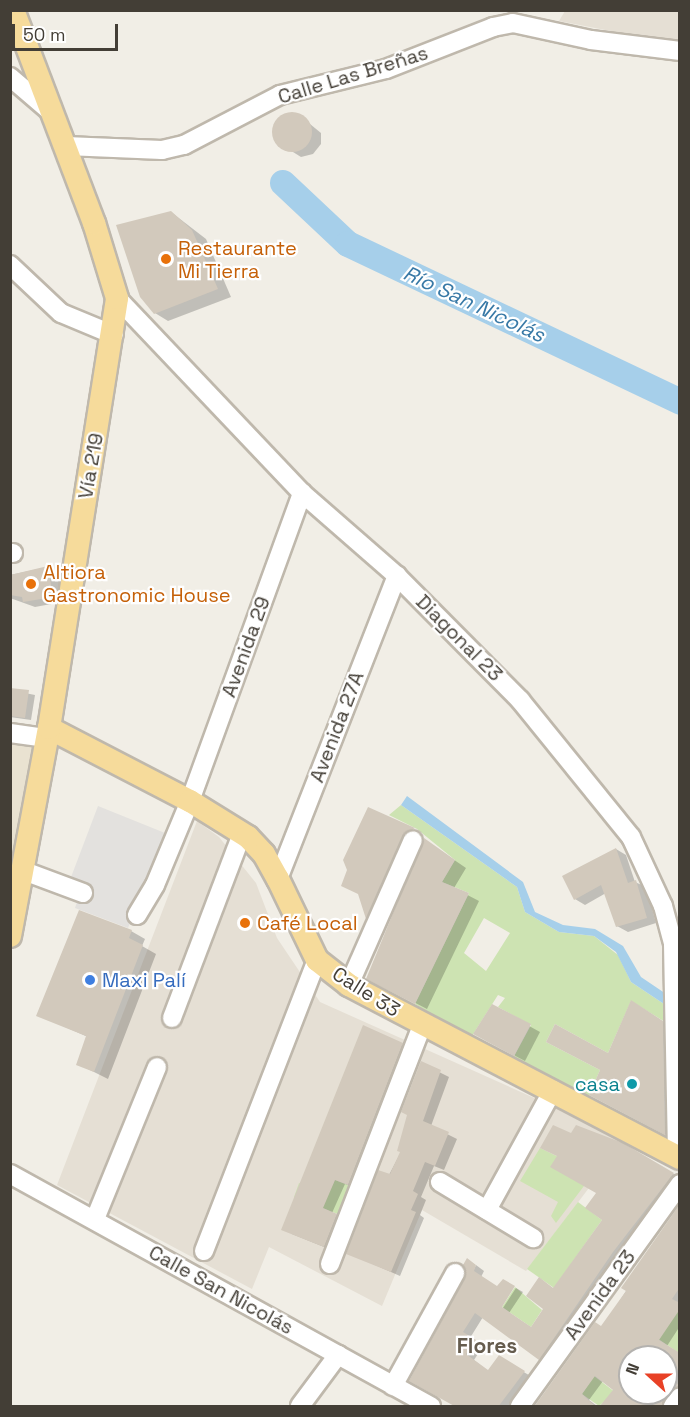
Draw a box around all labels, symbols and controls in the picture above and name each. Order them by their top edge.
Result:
scale bar [15,12,122,50]
text: 50 m [23,23,65,46]
street label: Calle Las Breñas [275,41,431,109]
place label: Restaurante Mi Tierra [178,236,297,283]
marker: Restaurante Mi Tierra [159,252,173,266]
water label: Río San Nicolás [399,260,549,348]
street label: Vía 219 [73,431,109,501]
place label: Altiora Gastronomic House [43,560,231,607]
marker: Altiora Gastronomic House [24,577,38,591]
street label: Diagonal 23 [411,590,507,686]
street label: Avenida 29 [217,593,275,701]
street label: Avenida 27A [305,668,369,786]
place label: Café Local [257,911,358,935]
marker: Café Local [238,916,252,930]
street label: Calle 33 [328,962,404,1022]
place label: Maxi Palí [102,968,186,992]
marker: Maxi Palí [83,973,97,987]
place label: casa [575,1072,620,1096]
marker: casa [625,1077,639,1091]
street label: Calle San Nicolás [144,1240,298,1340]
street label: Avenida 23 [559,1245,641,1345]
district label: Flores [457,1333,517,1359]
north arrow [618,1345,678,1405]
text: N [621,1360,644,1378]

